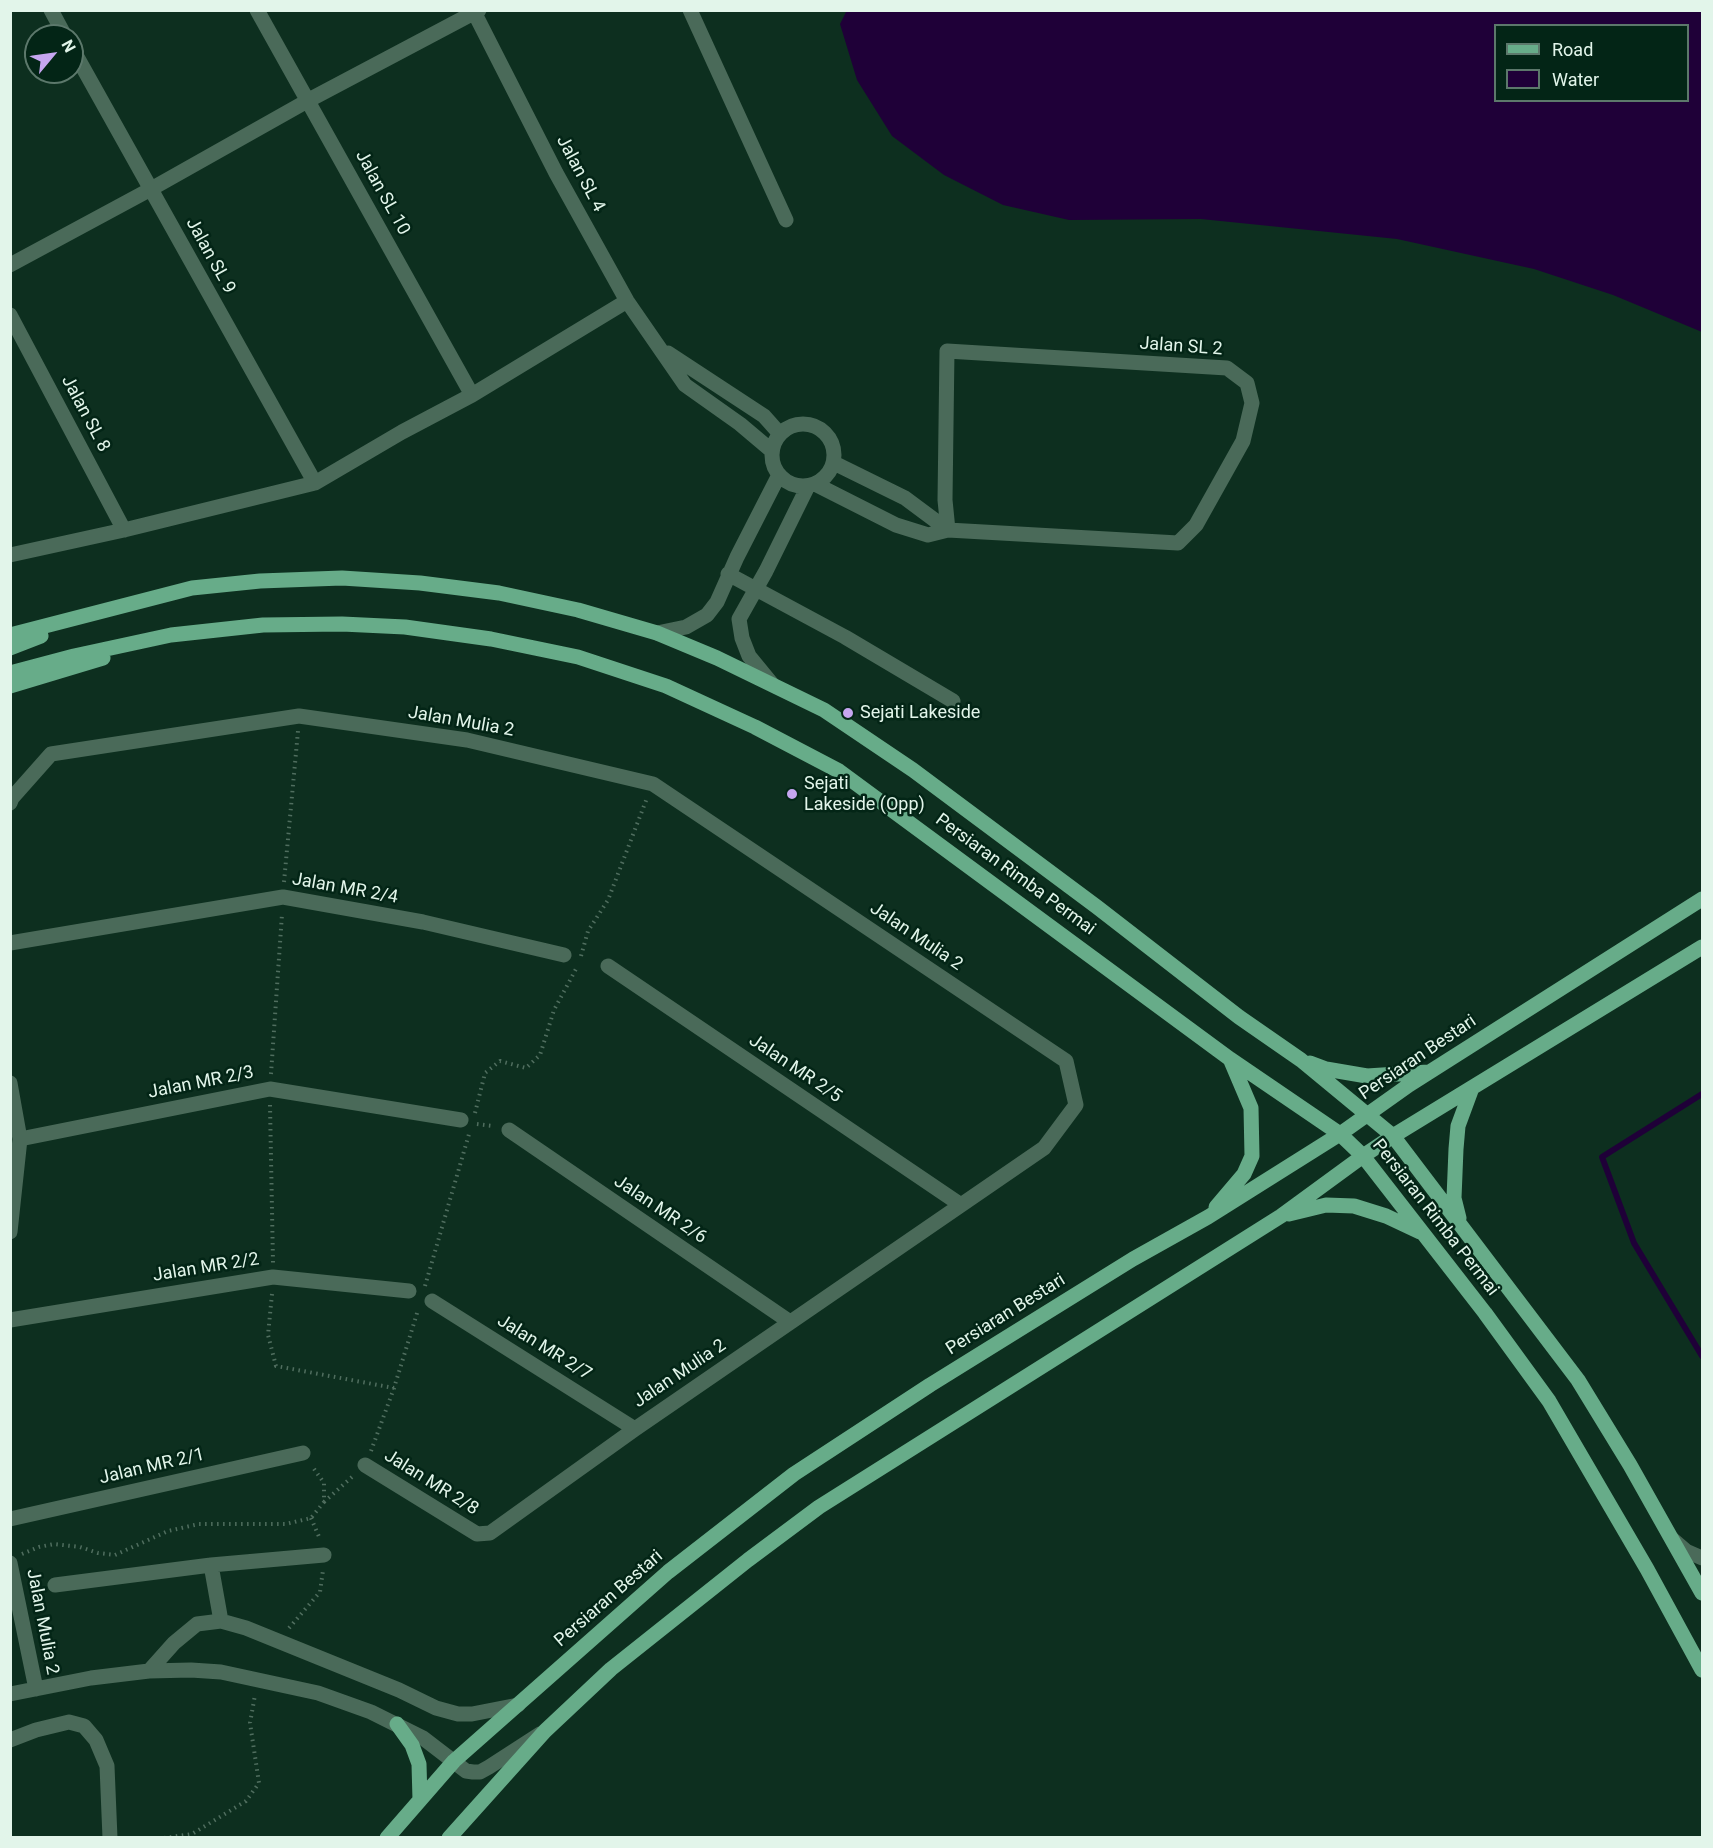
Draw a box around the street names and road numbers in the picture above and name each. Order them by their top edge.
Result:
street label: Jalan SL 4 [551,132,609,216]
street label: Jalan SL 10 [350,147,414,239]
street label: Jalan SL 9 [180,214,240,298]
street label: Jalan SL 2 [1139,333,1223,361]
street label: Jalan SL 8 [56,372,114,456]
street label: Jalan Mulia 2 [406,702,516,742]
street label: Persiaran Rimba Permai [931,810,1099,940]
street label: Jalan MR 2/4 [290,869,400,909]
street label: Jalan Mulia 2 [866,898,966,976]
street label: Persiaran Bestari [1355,1011,1481,1105]
street label: Jalan MR 2/5 [745,1030,845,1108]
street label: Jalan MR 2/3 [146,1062,256,1104]
street label: Persiaran Rimba Permai [1367,1135,1503,1301]
street label: Jalan MR 2/6 [610,1171,710,1249]
street label: Jalan MR 2/2 [151,1249,261,1287]
street label: Persiaran Bestari [942,1270,1070,1360]
street label: Jalan MR 2/7 [493,1310,595,1386]
street label: Jalan Mulia 2 [630,1335,730,1413]
street label: Jalan MR 2/1 [97,1444,207,1490]
street label: Jalan MR 2/8 [380,1445,482,1521]
street label: Persiaran Bestari [550,1546,668,1652]
street label: Jalan Mulia 2 [21,1567,63,1677]

